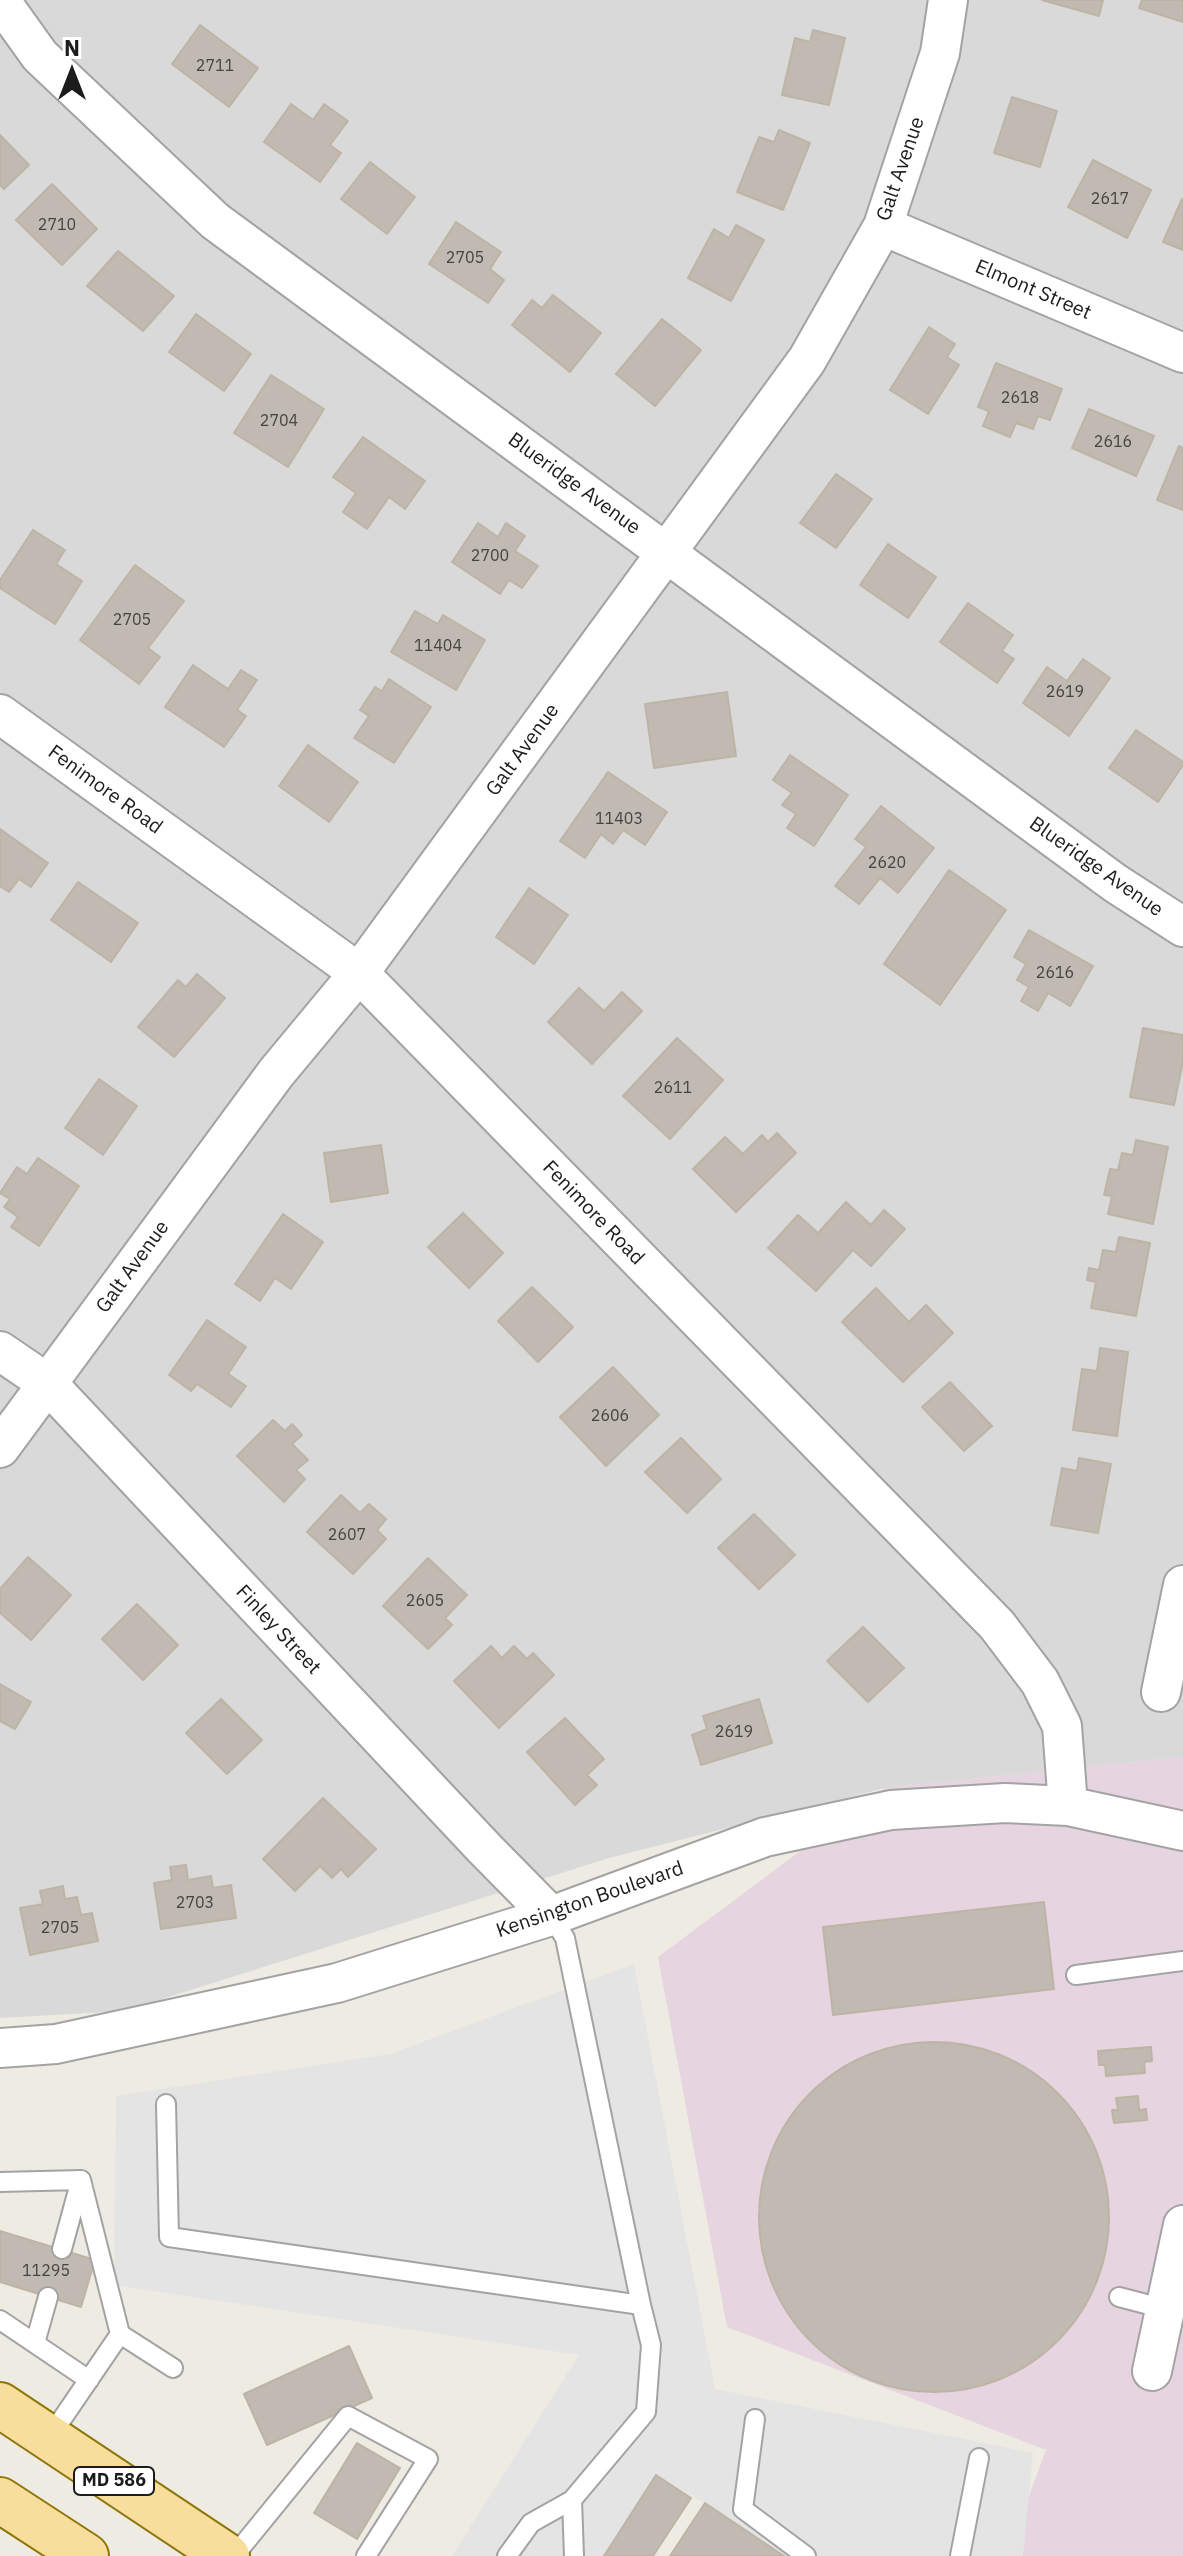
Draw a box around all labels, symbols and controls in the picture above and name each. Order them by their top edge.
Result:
north arrow [32,32,112,112]
text: N [64,33,80,62]
house number: 2711 [196,56,234,76]
street label: Galt Avenue [872,114,930,224]
house number: 2617 [1091,189,1129,209]
house number: 2710 [38,215,76,235]
house number: 2705 [446,248,484,268]
street label: Elmont Street [971,255,1095,325]
house number: 2618 [1001,388,1039,408]
house number: 2704 [260,411,298,431]
street label: Blueridge Avenue [503,428,645,540]
house number: 2616 [1094,432,1132,452]
house number: 2700 [471,546,509,566]
house number: 2705 [113,610,151,630]
house number: 11404 [414,636,462,656]
house number: 2619 [1046,682,1084,702]
street label: Galt Avenue [481,699,565,801]
street label: Fenimore Road [43,740,167,840]
house number: 11403 [595,809,643,829]
street label: Blueridge Avenue [1025,812,1167,922]
house number: 2620 [868,853,906,873]
house number: 2616 [1036,963,1074,983]
house number: 2611 [654,1078,692,1098]
street label: Fenimore Road [537,1156,649,1270]
street label: Galt Avenue [91,1216,175,1318]
house number: 2606 [591,1406,629,1426]
house number: 2607 [328,1525,366,1545]
street label: Finley Street [231,1580,325,1680]
house number: 2605 [406,1591,444,1611]
house number: 2619 [715,1722,753,1742]
street label: Kensington Boulevard [493,1857,687,1943]
house number: 2703 [176,1893,214,1913]
house number: 2705 [41,1918,79,1938]
house number: 11295 [22,2261,70,2281]
road number: MD 586 [74,2467,154,2495]

